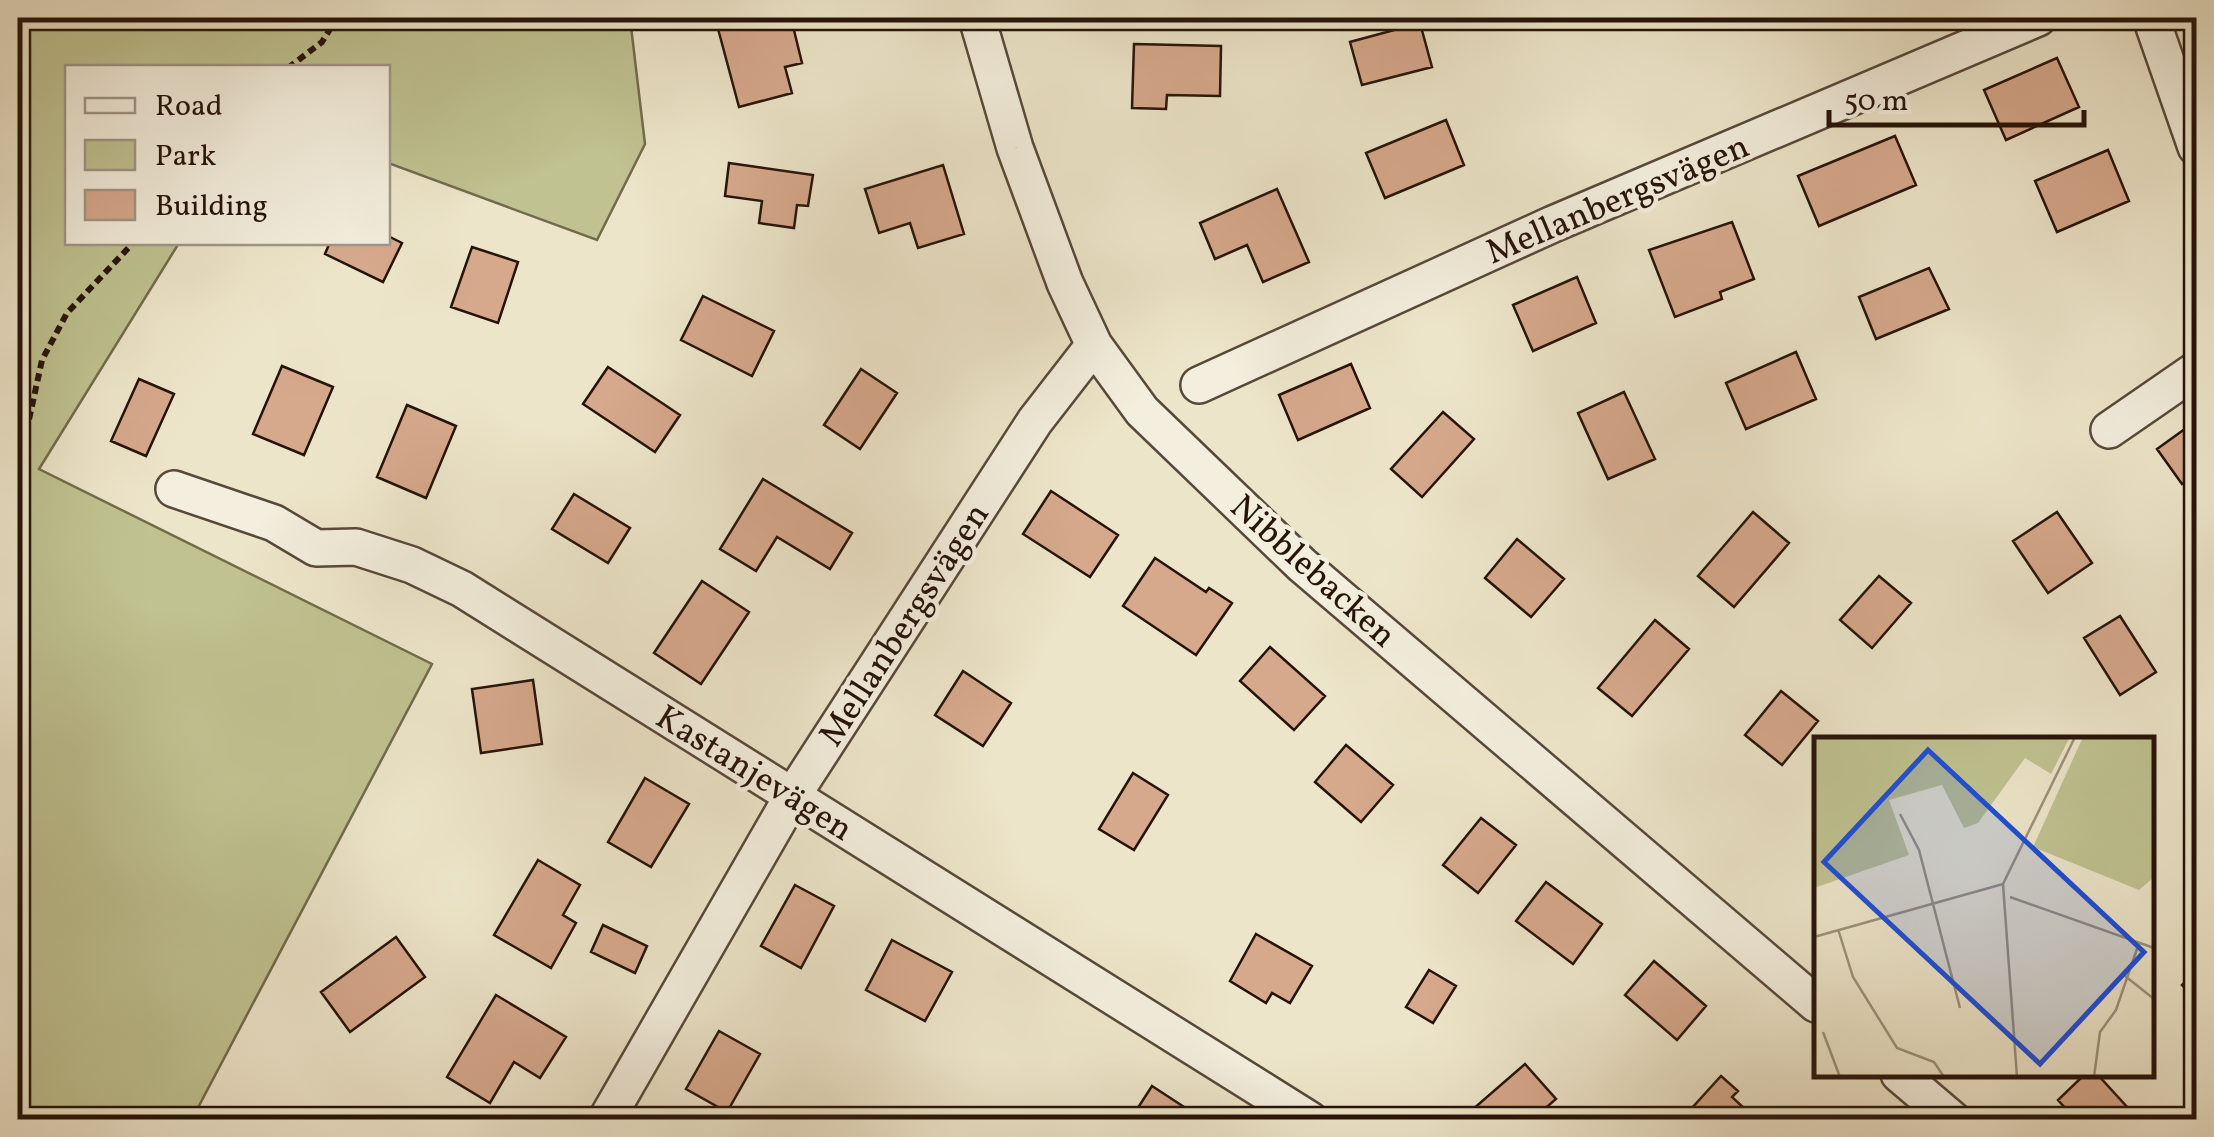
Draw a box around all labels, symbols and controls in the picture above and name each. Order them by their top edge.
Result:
legend [65,65,390,245]
scale bar [1829,65,2084,127]
text: 50 m [1844,81,1908,123]
text: Road [155,86,223,128]
street label: Mellanbergsvägen [1479,124,1757,278]
text: Park [155,136,216,178]
text: Building [155,186,268,228]
street label: Nibblebacken [1218,485,1406,660]
street label: Mellanbergsvägen [809,494,1002,757]
street label: Kastanjevägen [646,695,861,854]
inset map [1814,737,2154,1077]

